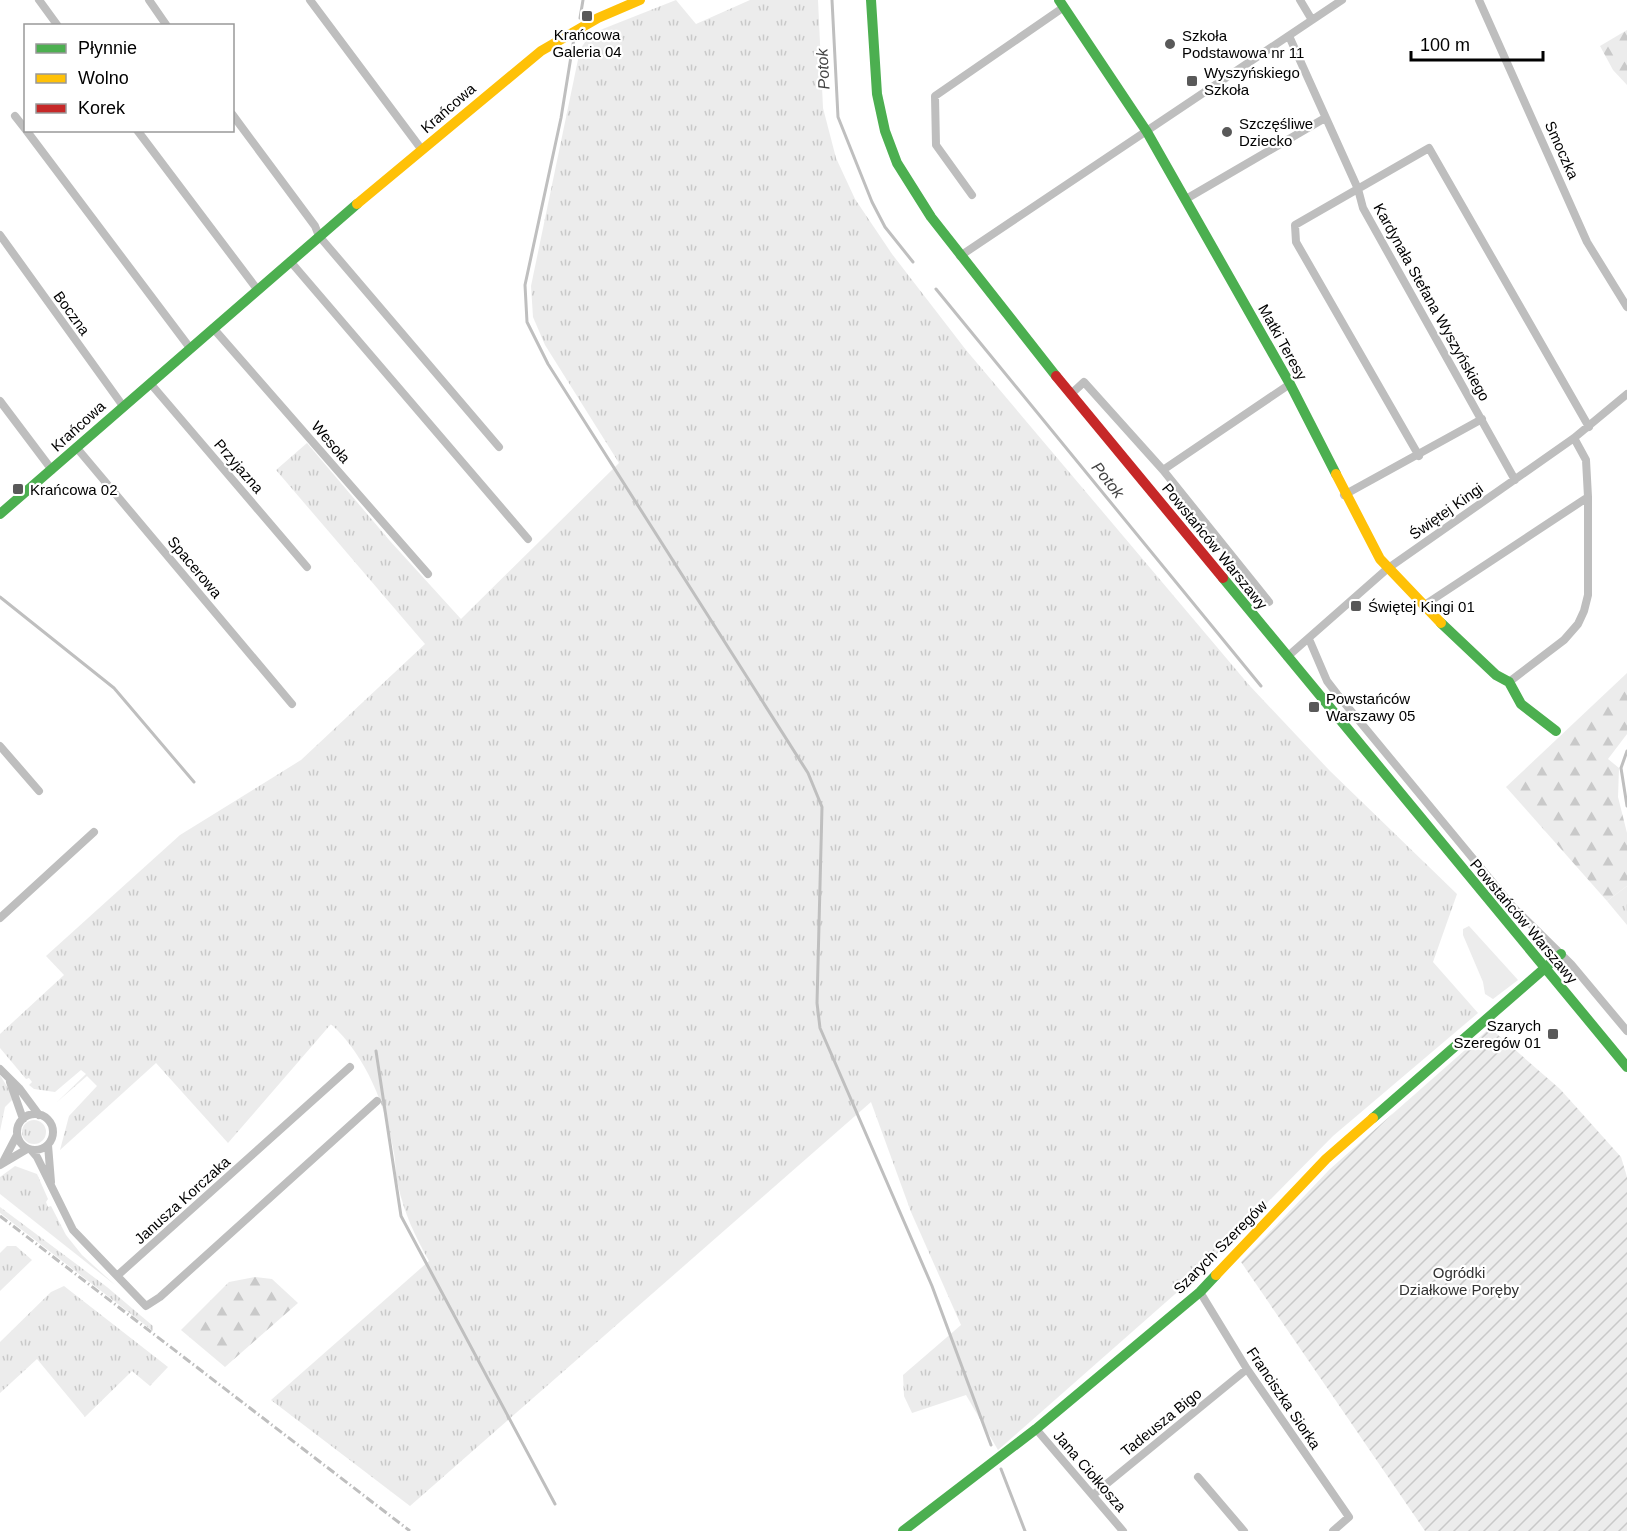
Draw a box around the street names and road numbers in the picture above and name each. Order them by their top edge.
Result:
street label: Krańcowa [417,79,479,136]
street label: Smoczka [1542,118,1583,182]
street label: Kardynała Stefana Wyszyńskiego [1370,200,1494,404]
street label: Boczna [50,288,94,339]
street label: Matki Teresy [1255,301,1311,383]
street label: Krańcowa [48,397,109,455]
street label: Wesoła [308,418,354,467]
street label: Przyjazna [211,436,267,497]
street label: Świętej Kingi [1406,479,1486,543]
street label: Powstańców Warszawy [1159,480,1271,613]
street label: Spacerowa [164,533,226,602]
street label: Powstańców Warszawy [1467,855,1581,987]
street label: Janusza Korczaka [131,1152,234,1247]
street label: Szarych Szeregów [1170,1197,1270,1297]
street label: Franciszka Siorka [1244,1344,1325,1453]
street label: Tadeusza Bigo [1117,1384,1205,1460]
street label: Jana Ciołkosza [1050,1427,1130,1515]

